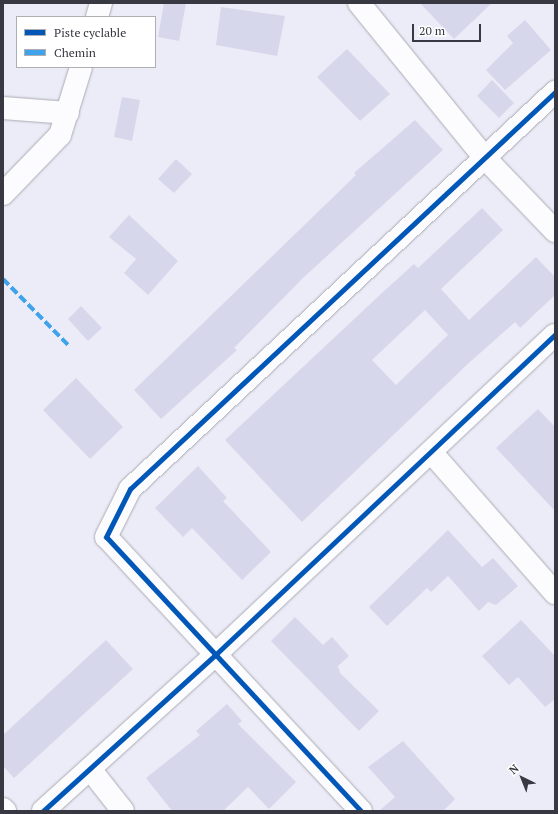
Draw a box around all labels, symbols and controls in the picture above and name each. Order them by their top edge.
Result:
legend [16,16,156,68]
scale bar [414,16,483,42]
text: 20 m [419,23,445,38]
text: Piste cyclable [54,25,126,40]
text: Chemin [54,45,96,60]
north arrow [502,758,542,798]
text: N [506,761,522,777]

